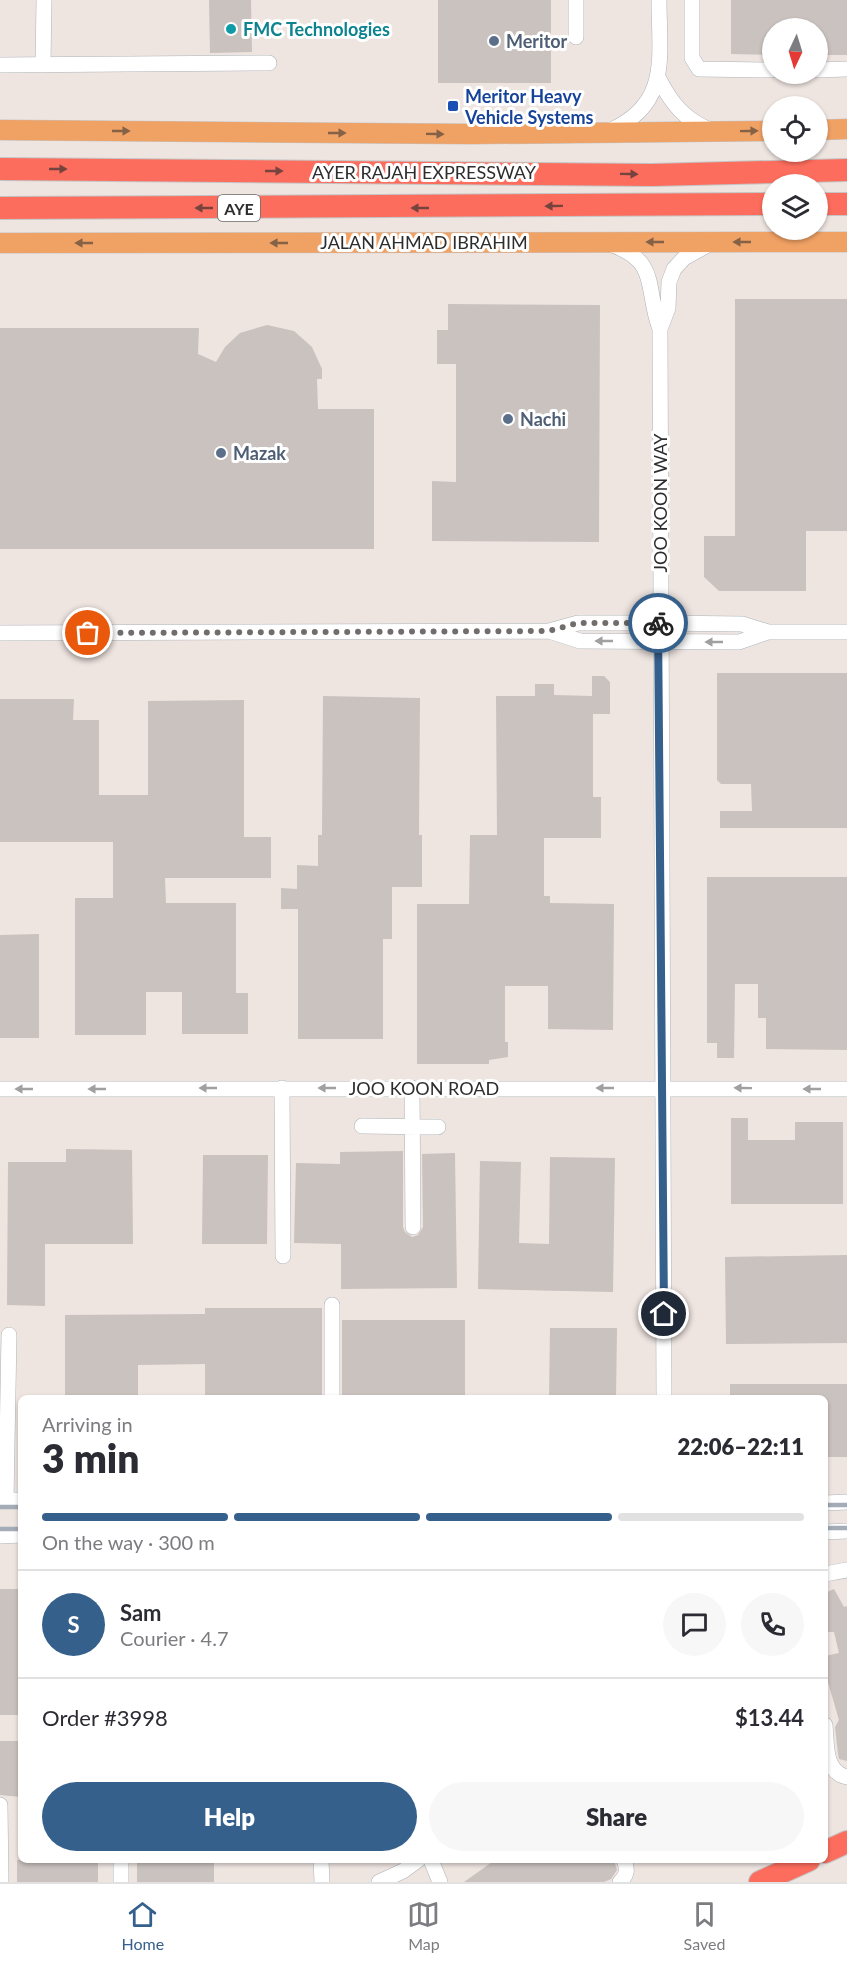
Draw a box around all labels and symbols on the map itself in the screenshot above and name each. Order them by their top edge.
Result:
place label: FMC Technologies [243,18,390,40]
north arrow [762,18,828,84]
marker: FMC Technologies [224,22,238,36]
place label: Meritor [506,30,568,52]
marker: Meritor [487,34,501,48]
place label: Meritor Heavy Vehicle Systems [464,85,593,128]
marker: Meritor Heavy Vehicle Systems [446,99,460,113]
one-way arrow [112,126,131,136]
one-way arrow [739,127,758,136]
one-way arrow [328,128,347,138]
one-way arrow [426,129,445,139]
street label: AYER RAJAH EXPRESSWAY [312,161,537,183]
one-way arrow [49,164,68,174]
one-way arrow [265,166,284,176]
one-way arrow [619,169,638,179]
road number: AYE [218,195,260,221]
one-way arrow [545,201,564,211]
one-way arrow [195,203,214,213]
one-way arrow [411,203,430,213]
street label: JALAN AHMAD IBRAHIM [320,231,528,253]
one-way arrow [645,237,664,247]
one-way arrow [732,237,751,247]
one-way arrow [75,238,94,248]
one-way arrow [270,238,289,247]
place label: Nachi [520,408,566,430]
marker: Nachi [501,412,515,426]
street label: JOO KOON WAY [649,433,671,573]
place label: Mazak [233,442,286,464]
marker: Mazak [214,446,228,460]
courier [628,593,688,653]
pin [62,607,113,658]
one-way arrow [594,636,613,646]
one-way arrow [705,637,724,646]
street label: JOO KOON ROAD [349,1077,499,1099]
one-way arrow [199,1083,218,1093]
one-way arrow [318,1083,337,1093]
one-way arrow [595,1083,614,1093]
one-way arrow [733,1083,752,1093]
one-way arrow [14,1084,33,1094]
one-way arrow [88,1084,107,1094]
one-way arrow [802,1084,821,1094]
pin [638,1288,689,1339]

